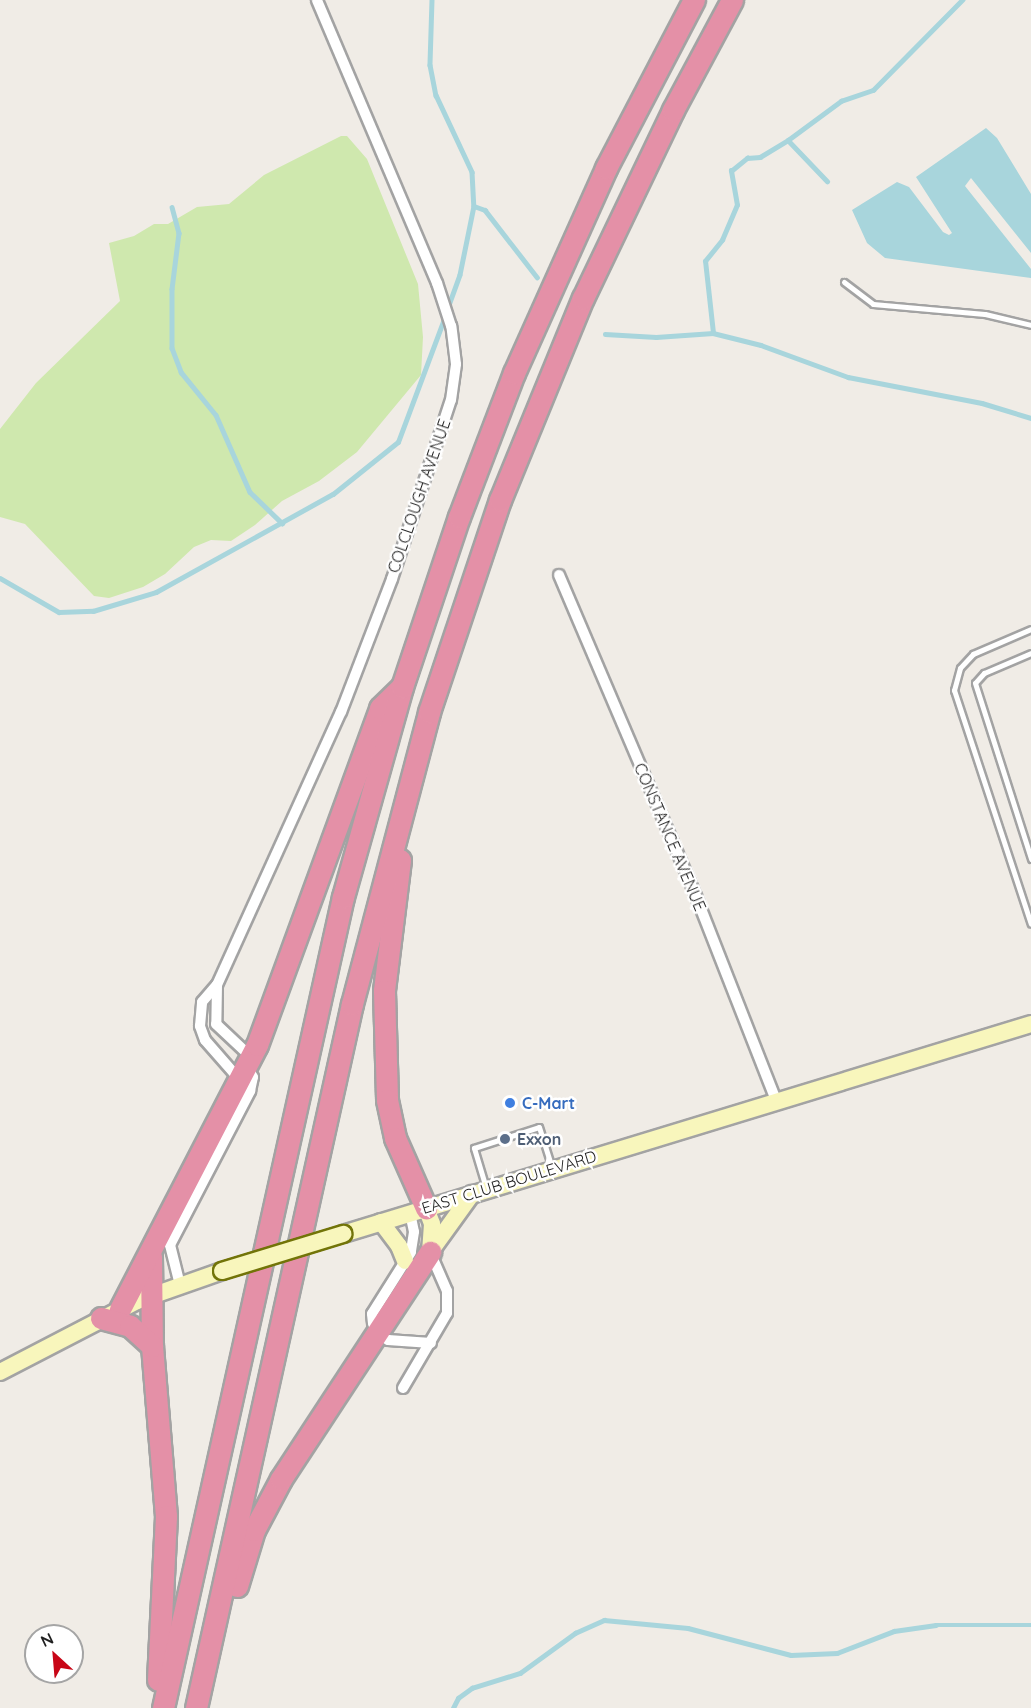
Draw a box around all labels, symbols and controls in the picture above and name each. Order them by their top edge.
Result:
street label: COLCLOUGH AVENUE [384,417,454,575]
street label: CONSTANCE AVENUE [630,760,710,914]
place label: C-Mart [522,1093,575,1113]
marker: C-Mart [503,1096,517,1110]
place label: Exxon [517,1129,561,1149]
marker: Exxon [498,1132,512,1146]
street label: EAST CLUB BOULEVARD [419,1146,599,1218]
north arrow [24,1624,84,1684]
text: N [37,1628,57,1651]

